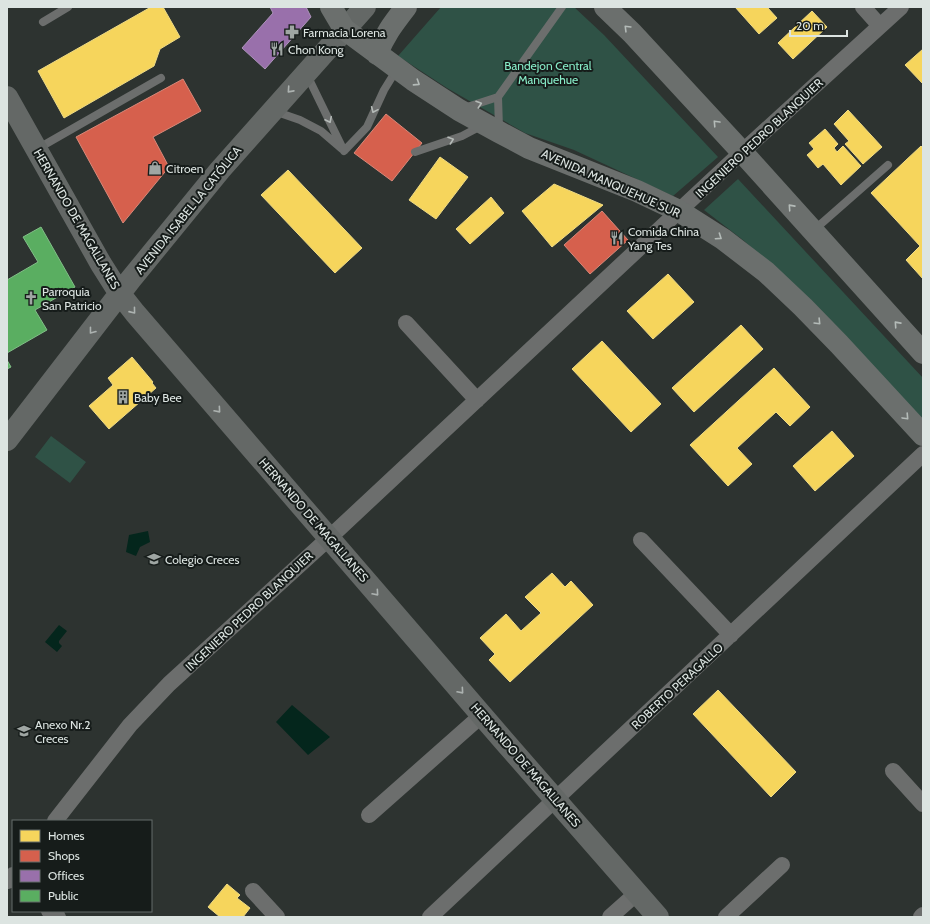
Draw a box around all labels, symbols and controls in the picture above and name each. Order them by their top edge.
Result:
scale bar [790,12,847,38]
text: 20 m [796,18,824,33]
pharmacy icon: Farmacia Lorena [284,24,300,40]
place label: Farmacia Lorena [303,25,386,40]
one-way arrow [624,25,632,33]
restaurant icon: Chon Kong [269,41,285,57]
place label: Chon Kong [288,42,345,57]
park label: Bandejon Central Manquehue [504,58,592,87]
street label: INGENIERO PEDRO BLANQUIER [692,74,826,201]
one-way arrow [413,78,420,85]
one-way arrow [287,85,295,93]
one-way arrow [475,100,482,108]
one-way arrow [371,107,379,114]
one-way arrow [324,115,332,123]
one-way arrow [713,120,721,128]
one-way arrow [447,136,454,145]
street label: AVENIDA ISABEL LA CATÓLICA [132,142,245,277]
street label: HERNANDO DE MAGALLANES [31,146,123,292]
street label: AVENIDA MANQUEHUE SUR [539,146,684,221]
shop icon: Citroen [147,160,163,176]
place label: Citroen [166,161,204,176]
one-way arrow [789,204,796,211]
place label: Comida China Yang Tes [627,224,699,253]
restaurant icon: Comida China Yang Tes [609,230,625,246]
one-way arrow [715,232,722,239]
place label: Parroquia San Patricio [42,284,102,313]
church icon: Parroquia San Patricio [23,290,39,306]
one-way arrow [129,307,136,314]
one-way arrow [813,317,820,325]
one-way arrow [894,321,902,329]
one-way arrow [89,326,96,333]
building icon: Baby Bee [115,389,131,405]
place label: Baby Bee [134,390,182,405]
one-way arrow [214,405,221,412]
one-way arrow [901,412,909,420]
street label: HERNANDO DE MAGALLANES [256,455,372,585]
street label: INGENIERO PEDRO BLANQUIER [182,547,316,674]
school or university icon: Colegio Creces [146,551,162,567]
place label: Colegio Creces [165,552,239,567]
one-way arrow [372,588,379,595]
street label: ROBERTO PERAGALLO [628,640,726,732]
one-way arrow [457,686,464,694]
street label: HERNANDO DE MAGALLANES [468,700,584,830]
place label: Anexo Nr.2 Creces [35,717,91,746]
school or university icon: Anexo Nr.2 Creces [16,723,32,739]
legend [12,820,152,912]
text: Homes [48,828,85,843]
text: Shops [48,848,80,863]
text: Offices [48,868,84,883]
text: Public [48,888,79,903]

